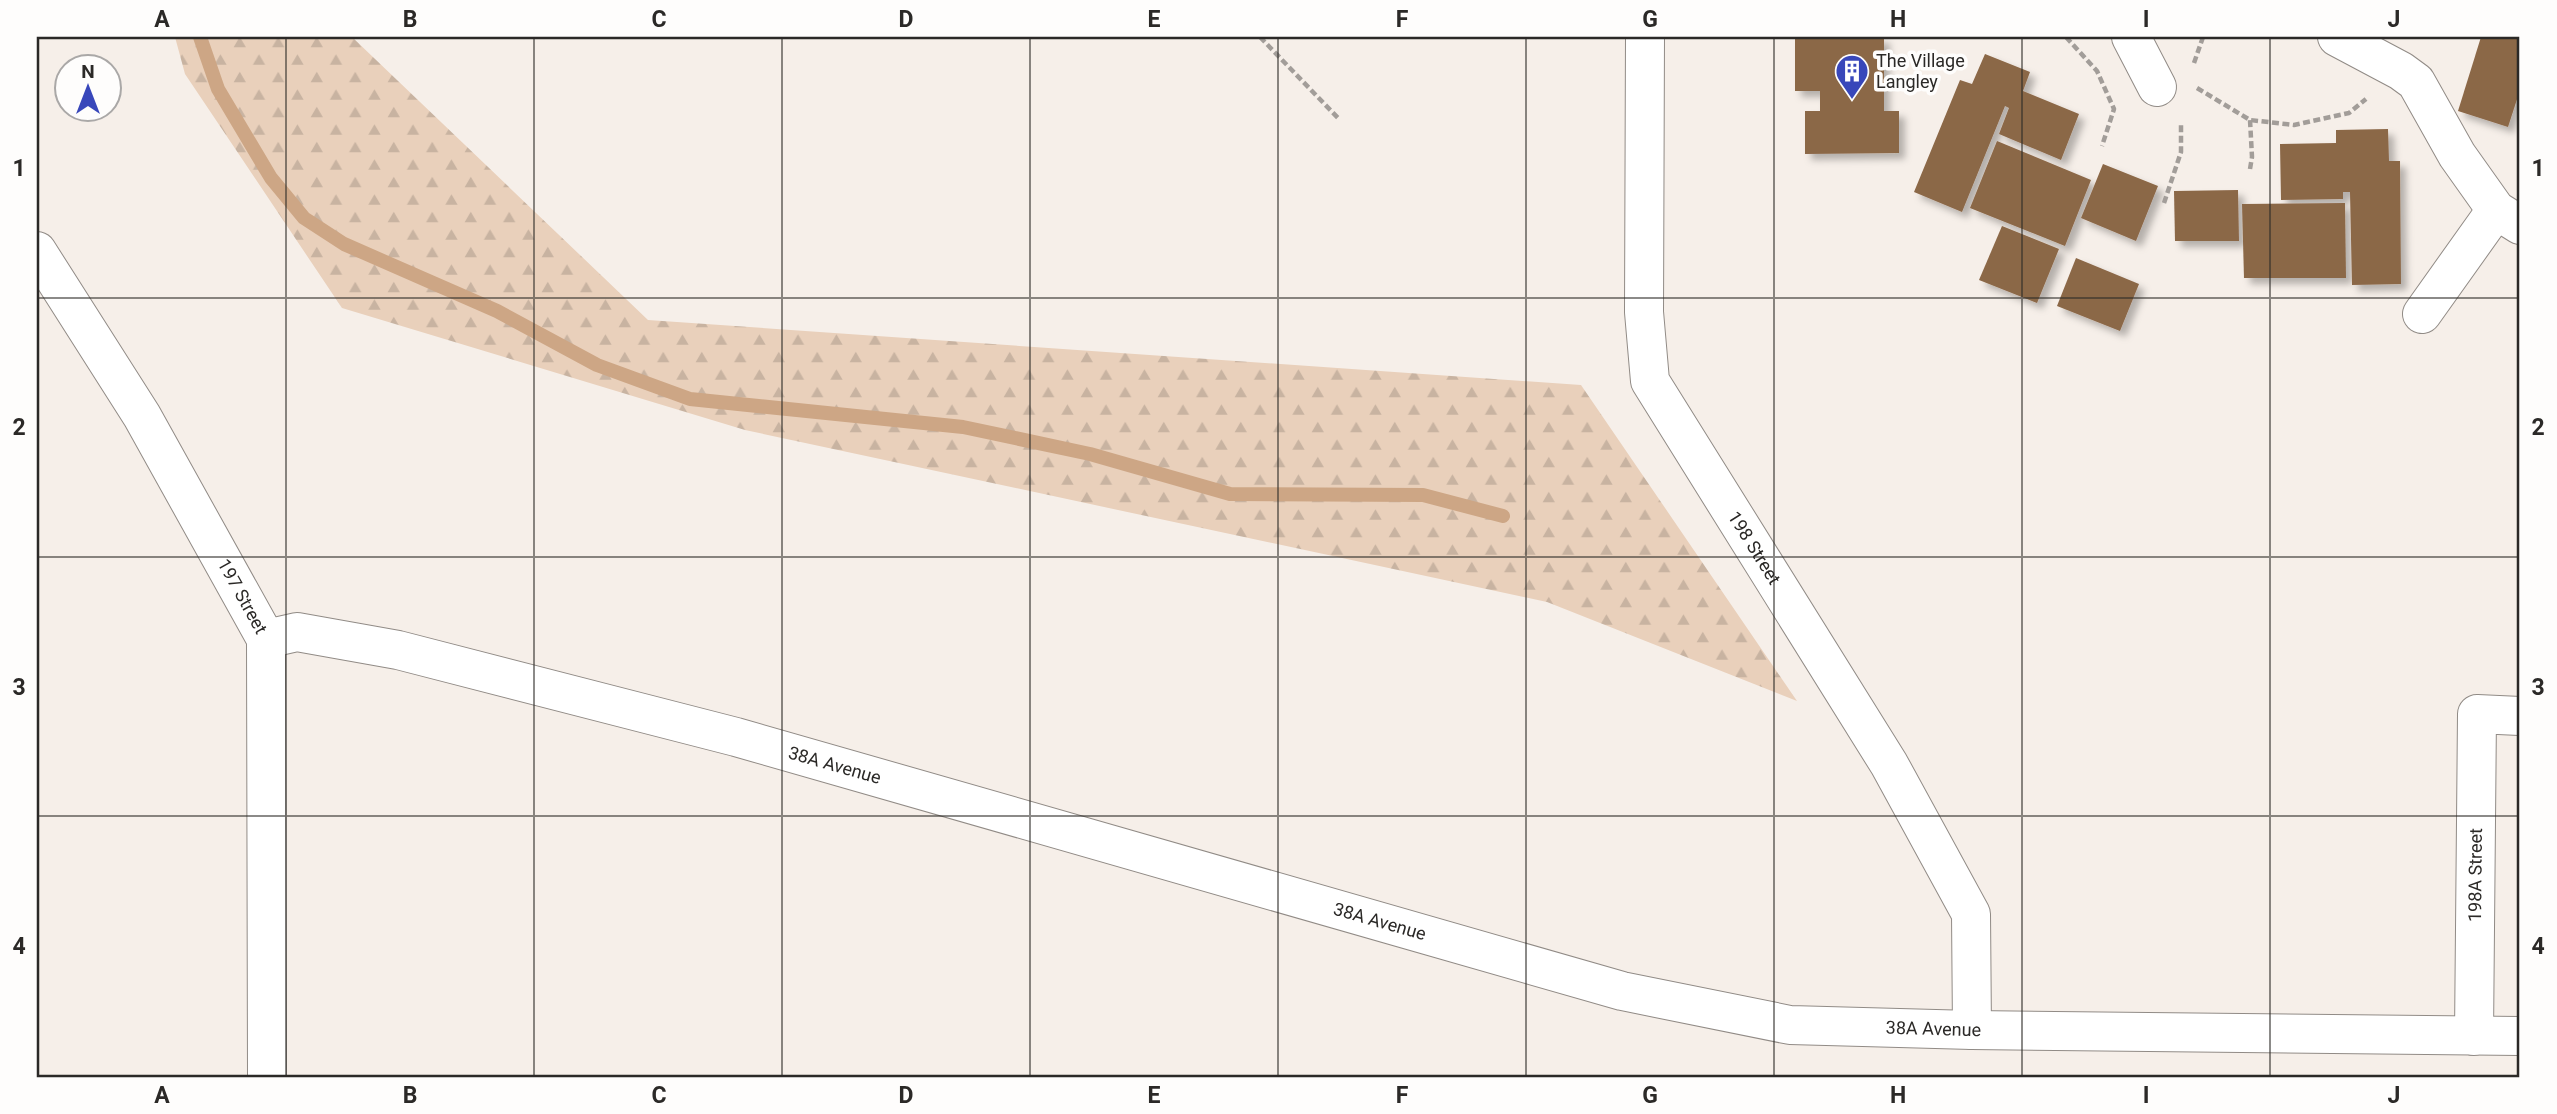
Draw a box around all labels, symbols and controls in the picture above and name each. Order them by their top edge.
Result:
text: A [154,6,170,33]
text: B [403,6,417,33]
text: C [651,6,667,33]
text: D [899,6,913,33]
text: E [1148,6,1161,33]
text: F [1396,6,1409,33]
text: G [1642,6,1658,33]
text: H [1890,6,1906,33]
text: I [2143,6,2149,33]
text: J [2388,6,2400,33]
place label: The Village Langley [1876,50,1965,92]
north arrow [52,52,122,122]
building icon: The Village Langley [1833,52,1871,101]
text: N [81,60,95,83]
text: 1 [12,155,26,182]
text: 1 [2531,155,2545,182]
text: 2 [12,414,26,441]
text: 2 [2531,414,2545,441]
street label: 198 Street [1724,507,1785,588]
street label: 197 Street [214,555,272,637]
text: 3 [12,674,26,701]
text: 3 [2531,674,2545,701]
street label: 38A Avenue [786,742,884,788]
street label: 198A Street [2464,828,2486,922]
street label: 38A Avenue [1331,898,1429,944]
text: 4 [12,933,26,960]
text: 4 [2531,933,2545,960]
street label: 38A Avenue [1886,1017,1981,1040]
text: A [154,1082,170,1109]
text: B [403,1082,417,1109]
text: C [651,1082,667,1109]
text: D [899,1082,913,1109]
text: E [1148,1082,1161,1109]
text: F [1396,1082,1409,1109]
text: G [1642,1082,1658,1109]
text: H [1890,1082,1906,1109]
text: I [2143,1082,2149,1109]
text: J [2388,1082,2400,1109]

